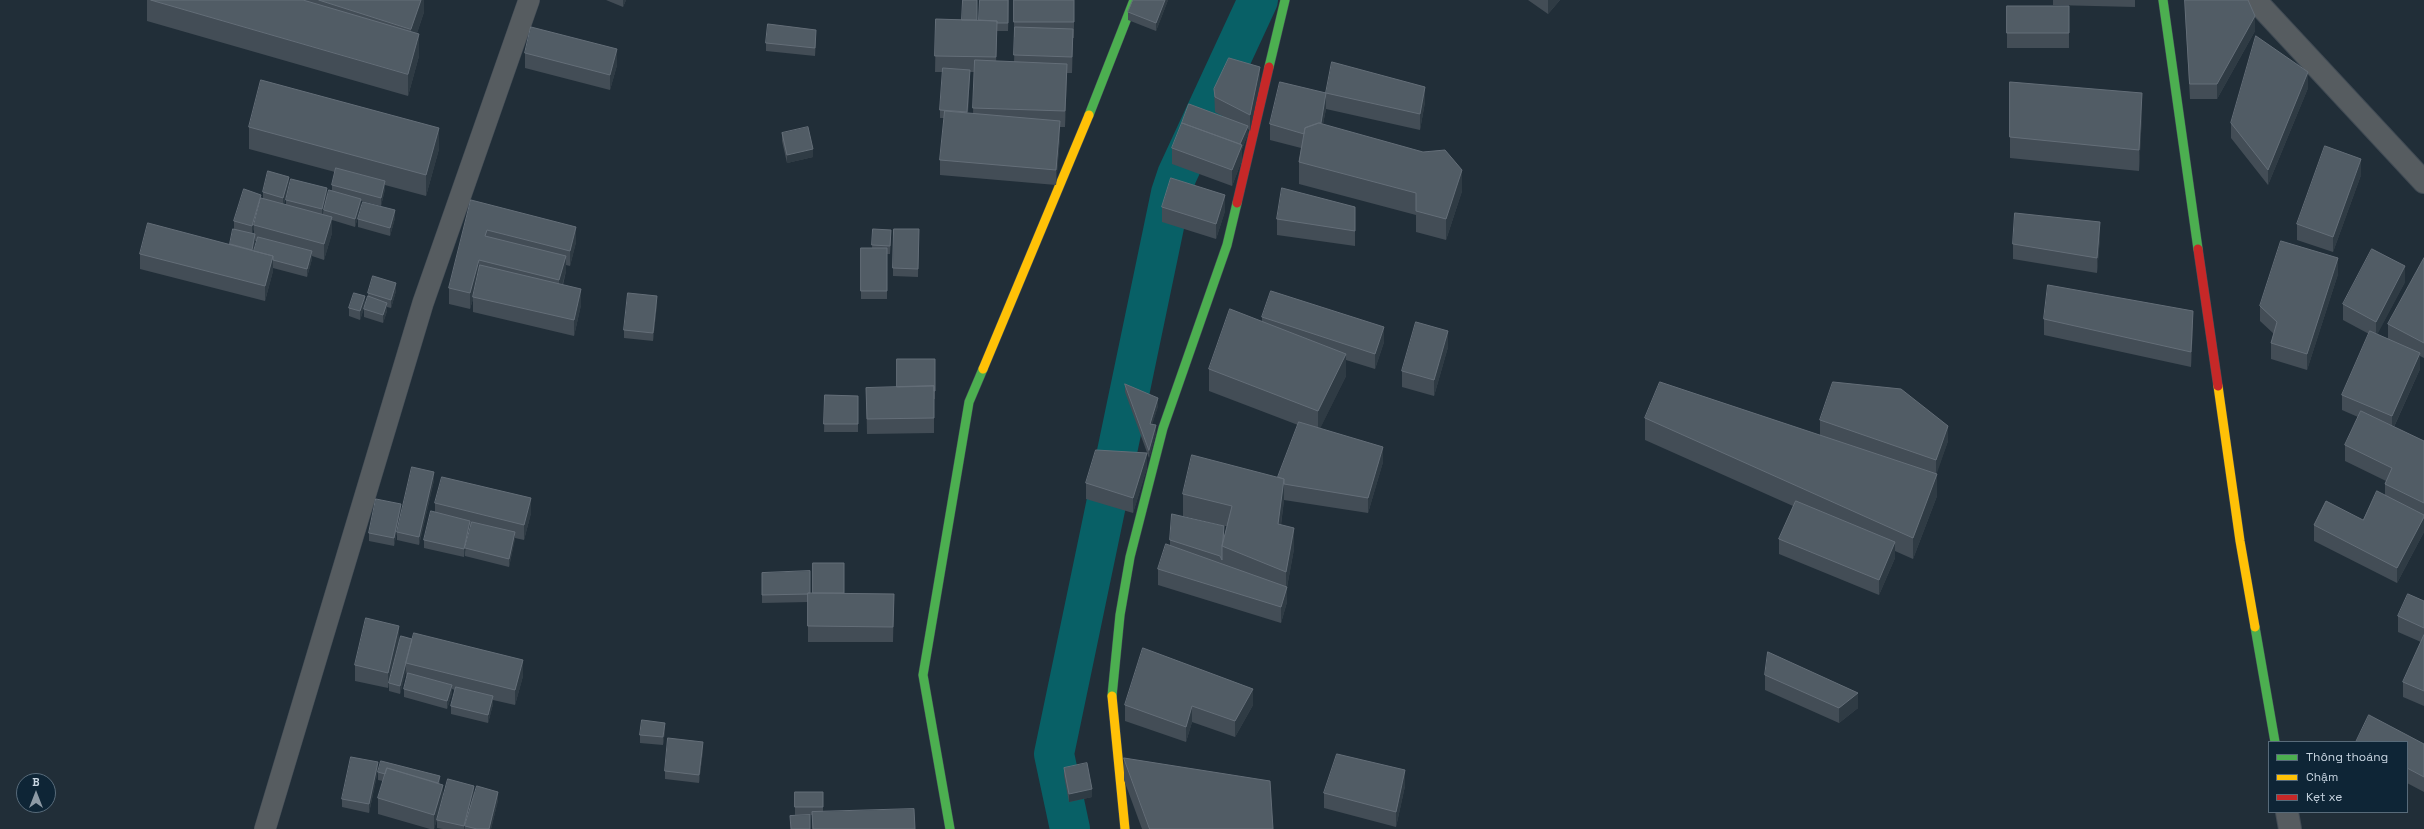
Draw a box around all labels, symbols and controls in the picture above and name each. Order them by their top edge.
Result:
legend [2268,741,2408,813]
text: Thông thoáng [2306,749,2388,765]
text: Chậm [2306,769,2338,785]
north arrow [16,773,56,813]
text: B [32,775,40,789]
text: Kẹt xe [2306,789,2342,805]

